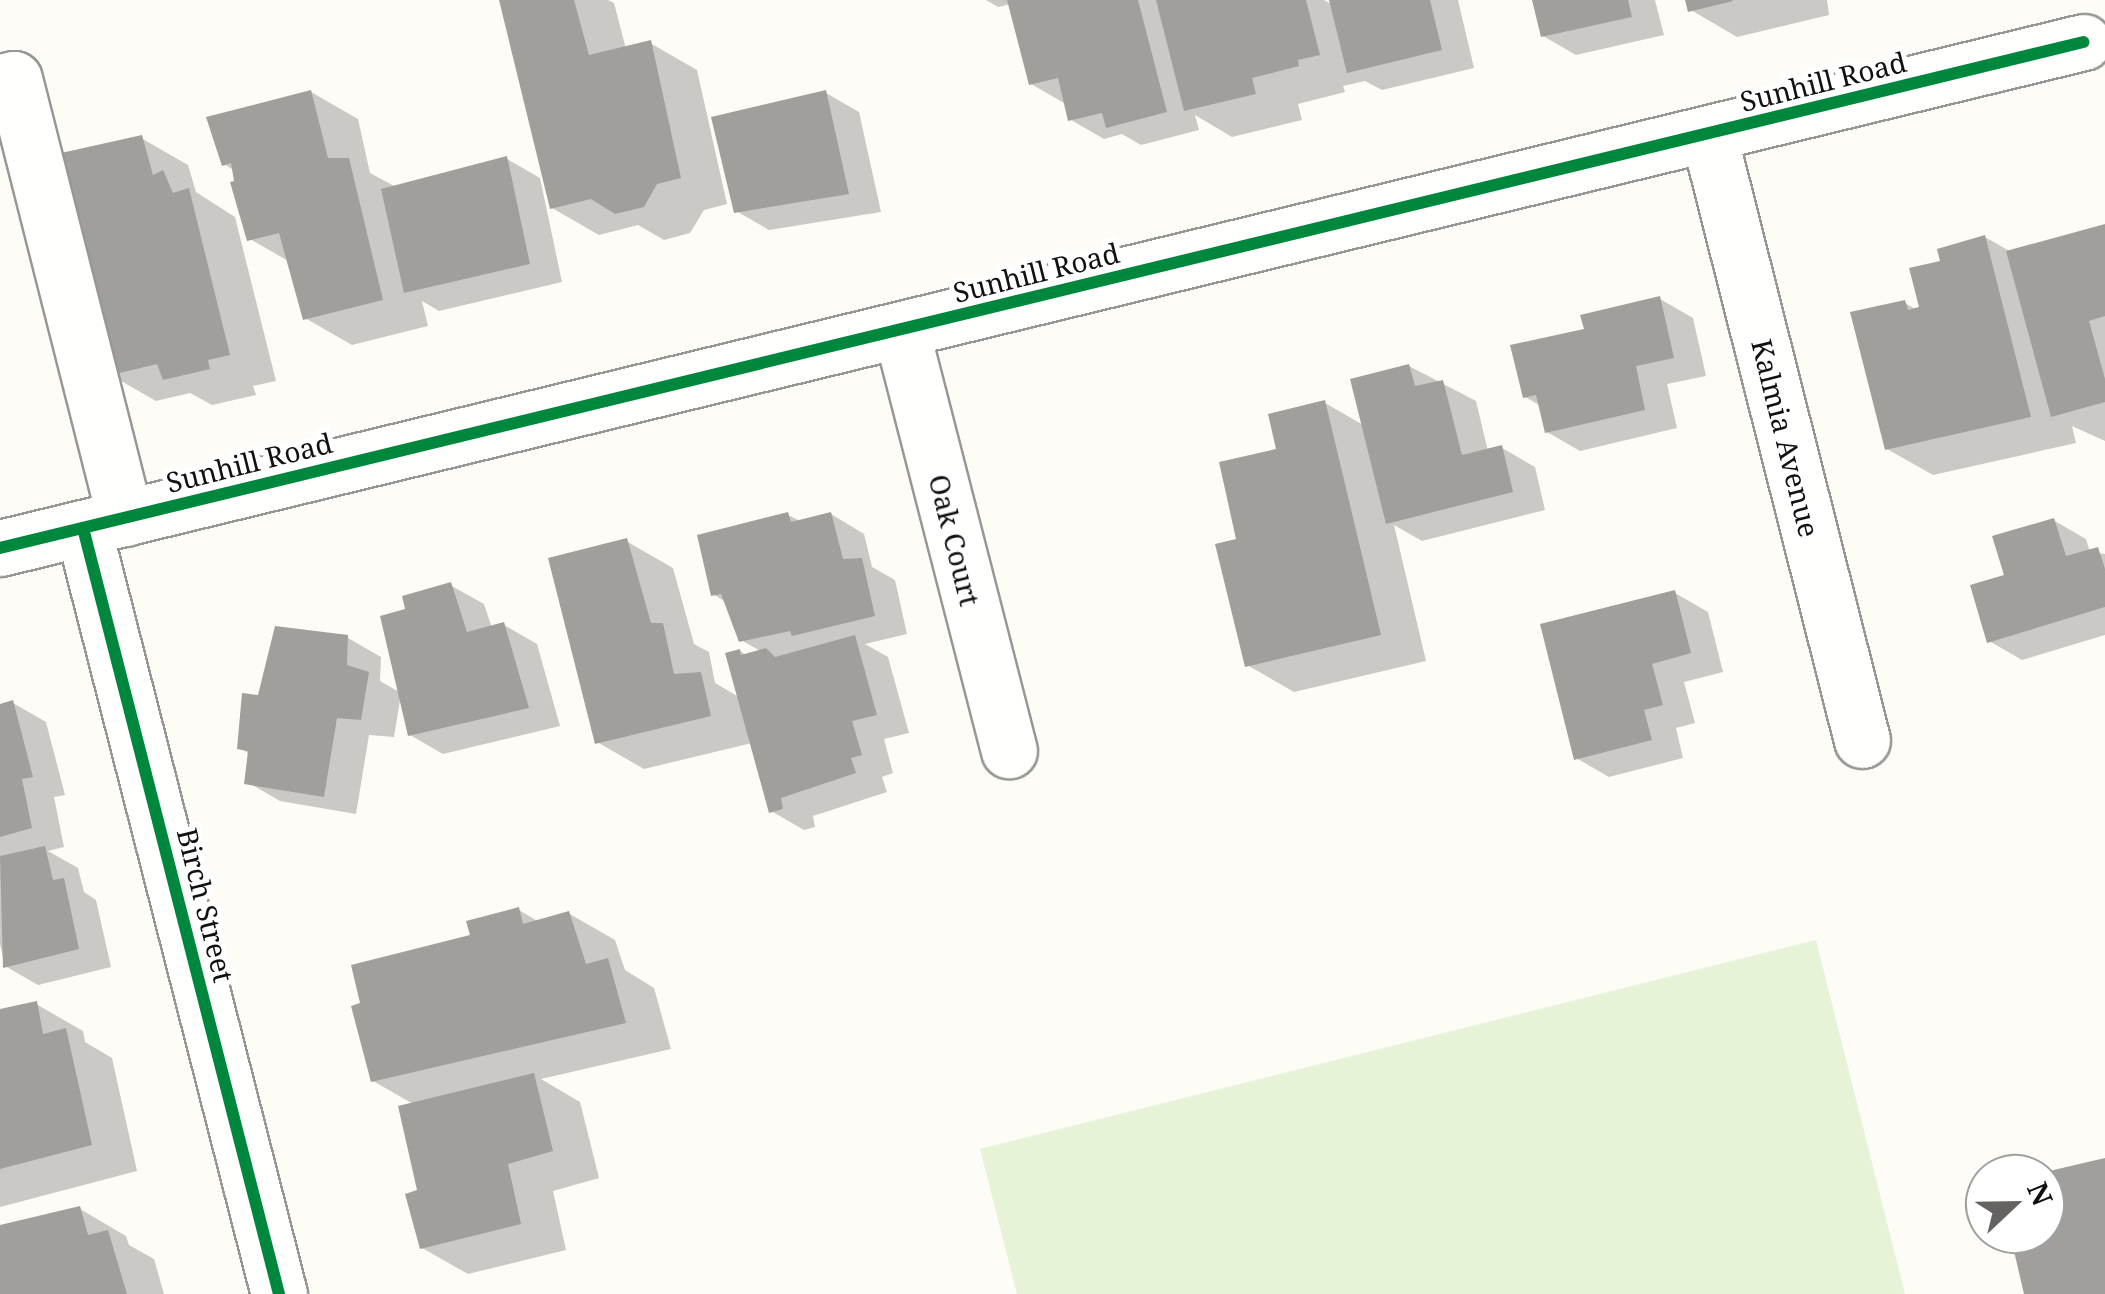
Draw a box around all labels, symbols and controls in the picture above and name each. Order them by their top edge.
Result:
street label: Sunhill Road [1736,44,1910,118]
street label: Sunhill Road [949,235,1123,309]
street label: Kalmia Avenue [1745,336,1827,540]
street label: Sunhill Road [162,425,336,499]
street label: Oak Court [922,471,988,609]
street label: Birch Street [171,825,241,985]
north arrow [1965,1154,2065,1254]
text: N [2019,1176,2063,1211]

